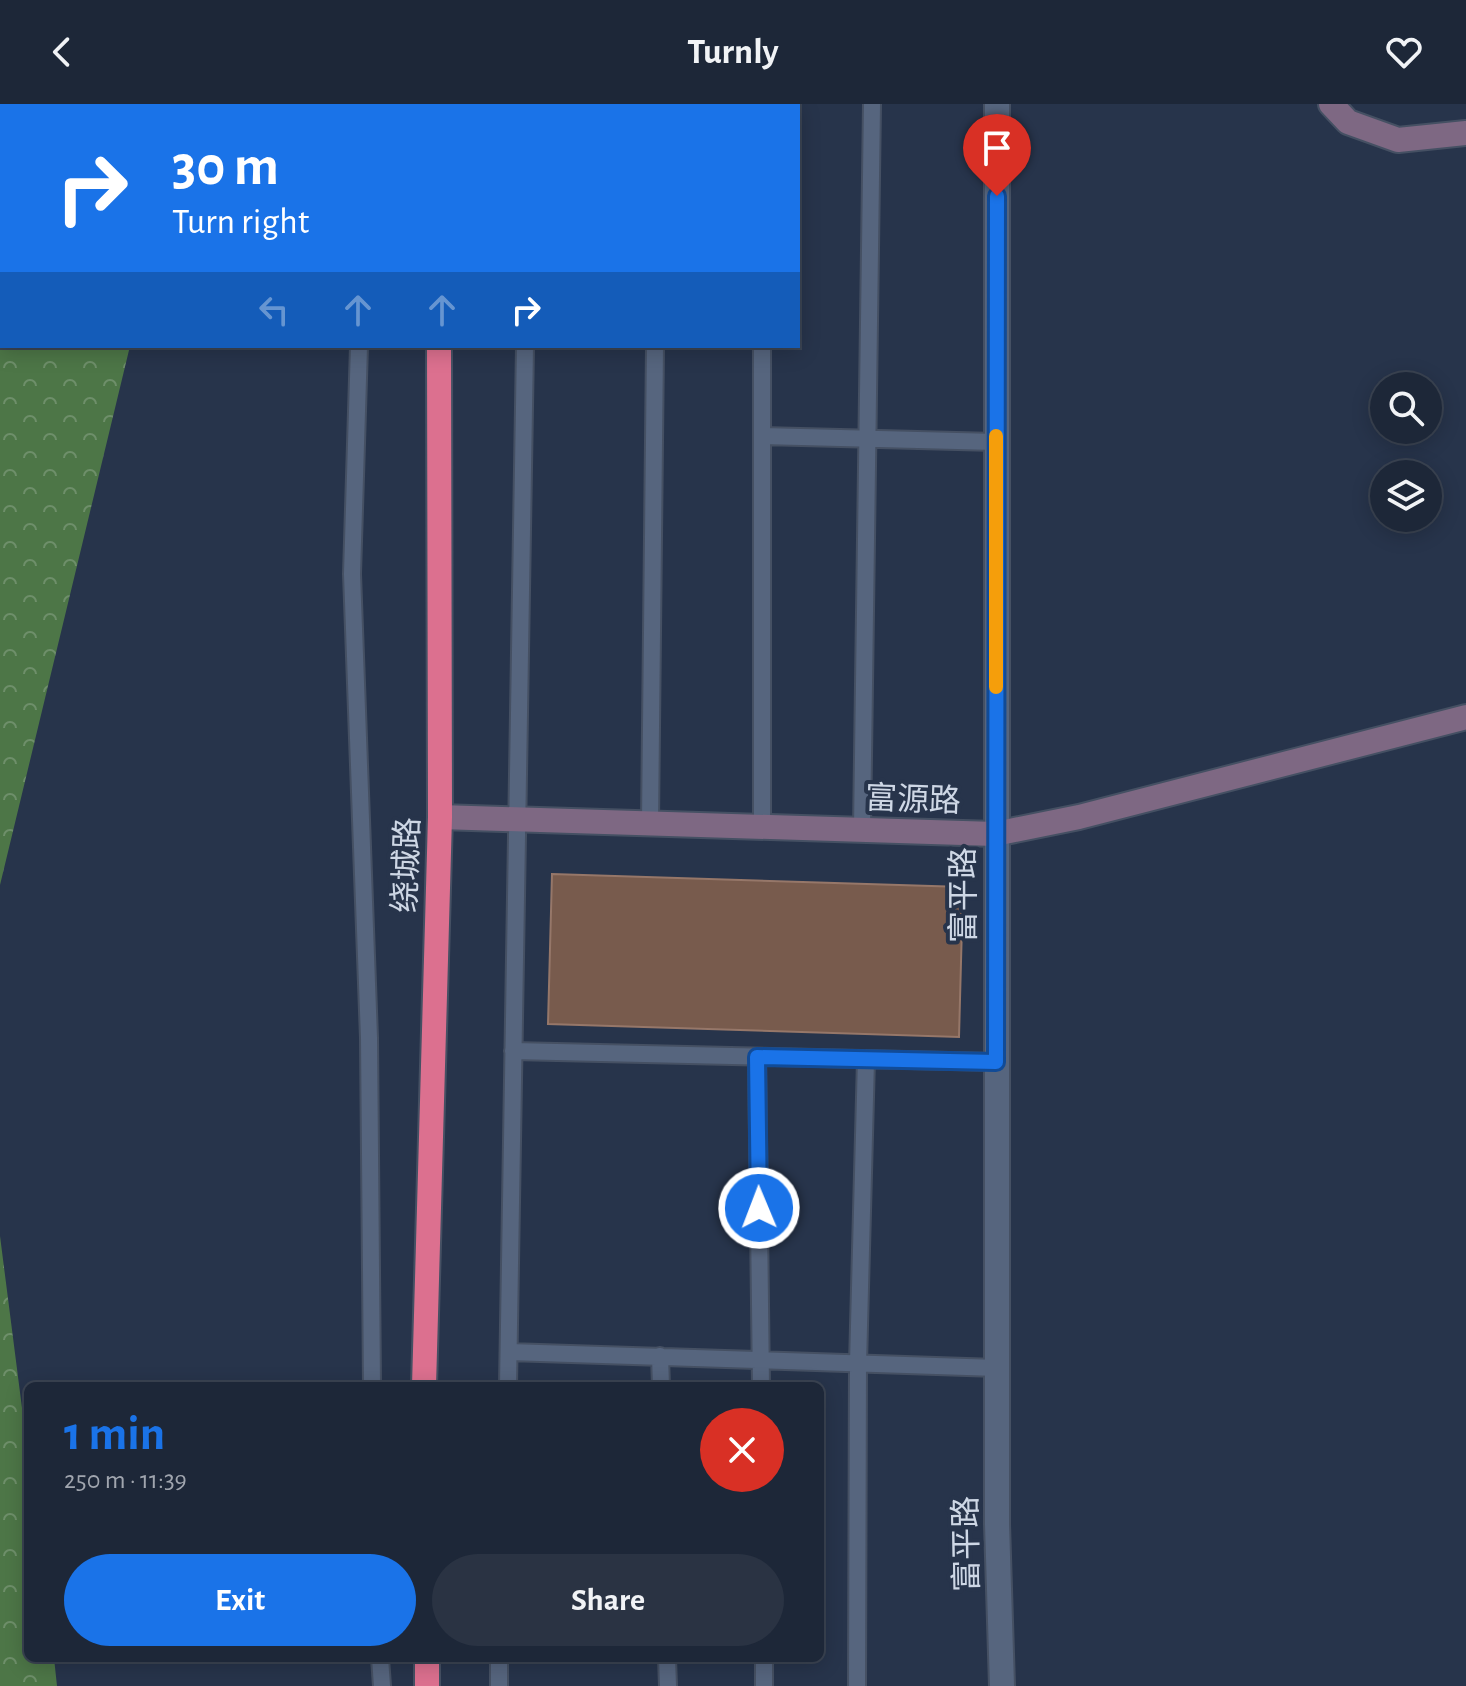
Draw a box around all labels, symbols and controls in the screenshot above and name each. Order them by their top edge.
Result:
icon: back [40,30,84,74]
icon: heart [1382,30,1426,74]
text: Turnly [687,34,779,70]
pin [963,114,1031,196]
icon: arrive [975,126,1019,170]
icon: right [40,136,144,240]
text: 30 m [172,139,279,195]
text: Turn right [172,204,309,240]
icon: left [252,288,296,332]
icon: ahead [336,288,380,332]
icon: ahead [420,288,464,332]
icon: right [504,288,548,332]
map controls [1370,372,1442,532]
button: search [1370,372,1442,444]
button: layers [1370,460,1442,532]
street label: 富源路 [864,780,962,818]
street label: 绕城路 [387,816,425,914]
street label: 富平路 [946,847,980,943]
position arrow [717,1166,801,1250]
button: close [700,1408,784,1492]
text: 1 min [64,1411,165,1459]
text: 250 m · 11:39 [64,1467,187,1493]
street label: 富平路 [948,1496,984,1592]
button: Exit [64,1554,416,1646]
button: Share [432,1554,784,1646]

